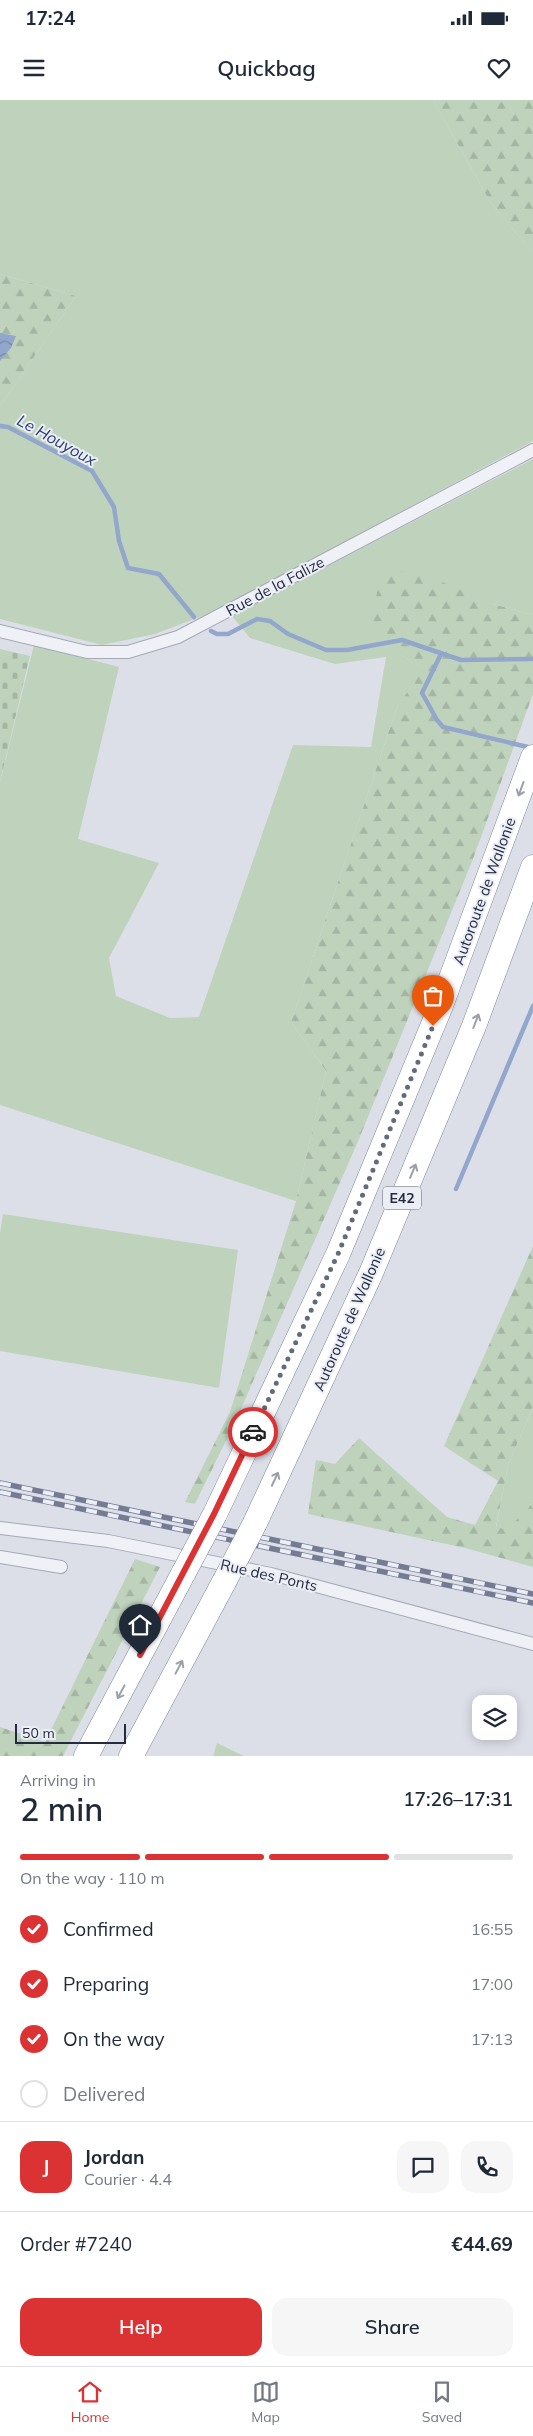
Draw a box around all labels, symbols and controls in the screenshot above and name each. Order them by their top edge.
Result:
text: 17:24 [25,6,75,30]
icon: menu [20,54,48,82]
text: Quickbag [217,54,316,82]
icon: heart [485,54,513,82]
water label: Le Houyoux [14,410,100,470]
street label: Rue de la Falize [223,552,327,620]
one-way arrow [516,781,525,796]
street label: Autoroute de Wallonie [449,815,519,967]
pin [412,975,454,1026]
icon: bag [419,982,447,1010]
one-way arrow [472,1013,481,1029]
one-way arrow [409,1164,419,1179]
road number: E42 [383,1186,421,1210]
street label: Autoroute de Wallonie [309,1244,389,1394]
courier [228,1407,278,1457]
icon: car [239,1418,267,1446]
one-way arrow [271,1472,281,1487]
street label: Rue des Ponts [219,1555,319,1595]
pin [119,1604,161,1655]
icon: home [126,1611,154,1639]
one-way arrow [174,1659,184,1674]
one-way arrow [116,1685,126,1700]
map controls [472,1695,517,1740]
button: layers [472,1695,517,1740]
scale bar [15,1721,126,1744]
text: 50 m [22,1724,55,1742]
text: Arriving in [20,1770,96,1790]
text: 17:26–17:31 [403,1787,513,1811]
text: 2 min [20,1789,103,1829]
text: On the way · 110 m [20,1868,165,1888]
icon: check [20,1915,48,1943]
text: Confirmed [63,1917,154,1941]
text: 16:55 [471,1919,513,1939]
icon: check [20,1970,48,1998]
text: Preparing [63,1972,149,1996]
text: 17:00 [471,1974,513,1994]
icon: check [20,2025,48,2053]
text: On the way [63,2027,165,2051]
text: 17:13 [471,2029,513,2049]
text: Delivered [63,2082,145,2106]
button: chat [397,2141,449,2193]
button: phone [461,2141,513,2193]
text: Jordan [84,2145,144,2169]
text: J [43,2155,49,2179]
text: Courier · 4.4 [84,2169,172,2189]
text: Order #7240 [20,2232,132,2256]
text: €44.69 [451,2232,513,2256]
button: Help [20,2298,262,2356]
button: Share [272,2298,513,2356]
tab: Home [71,2378,109,2426]
tab: Map [251,2378,280,2426]
tab: Saved [422,2378,462,2426]

